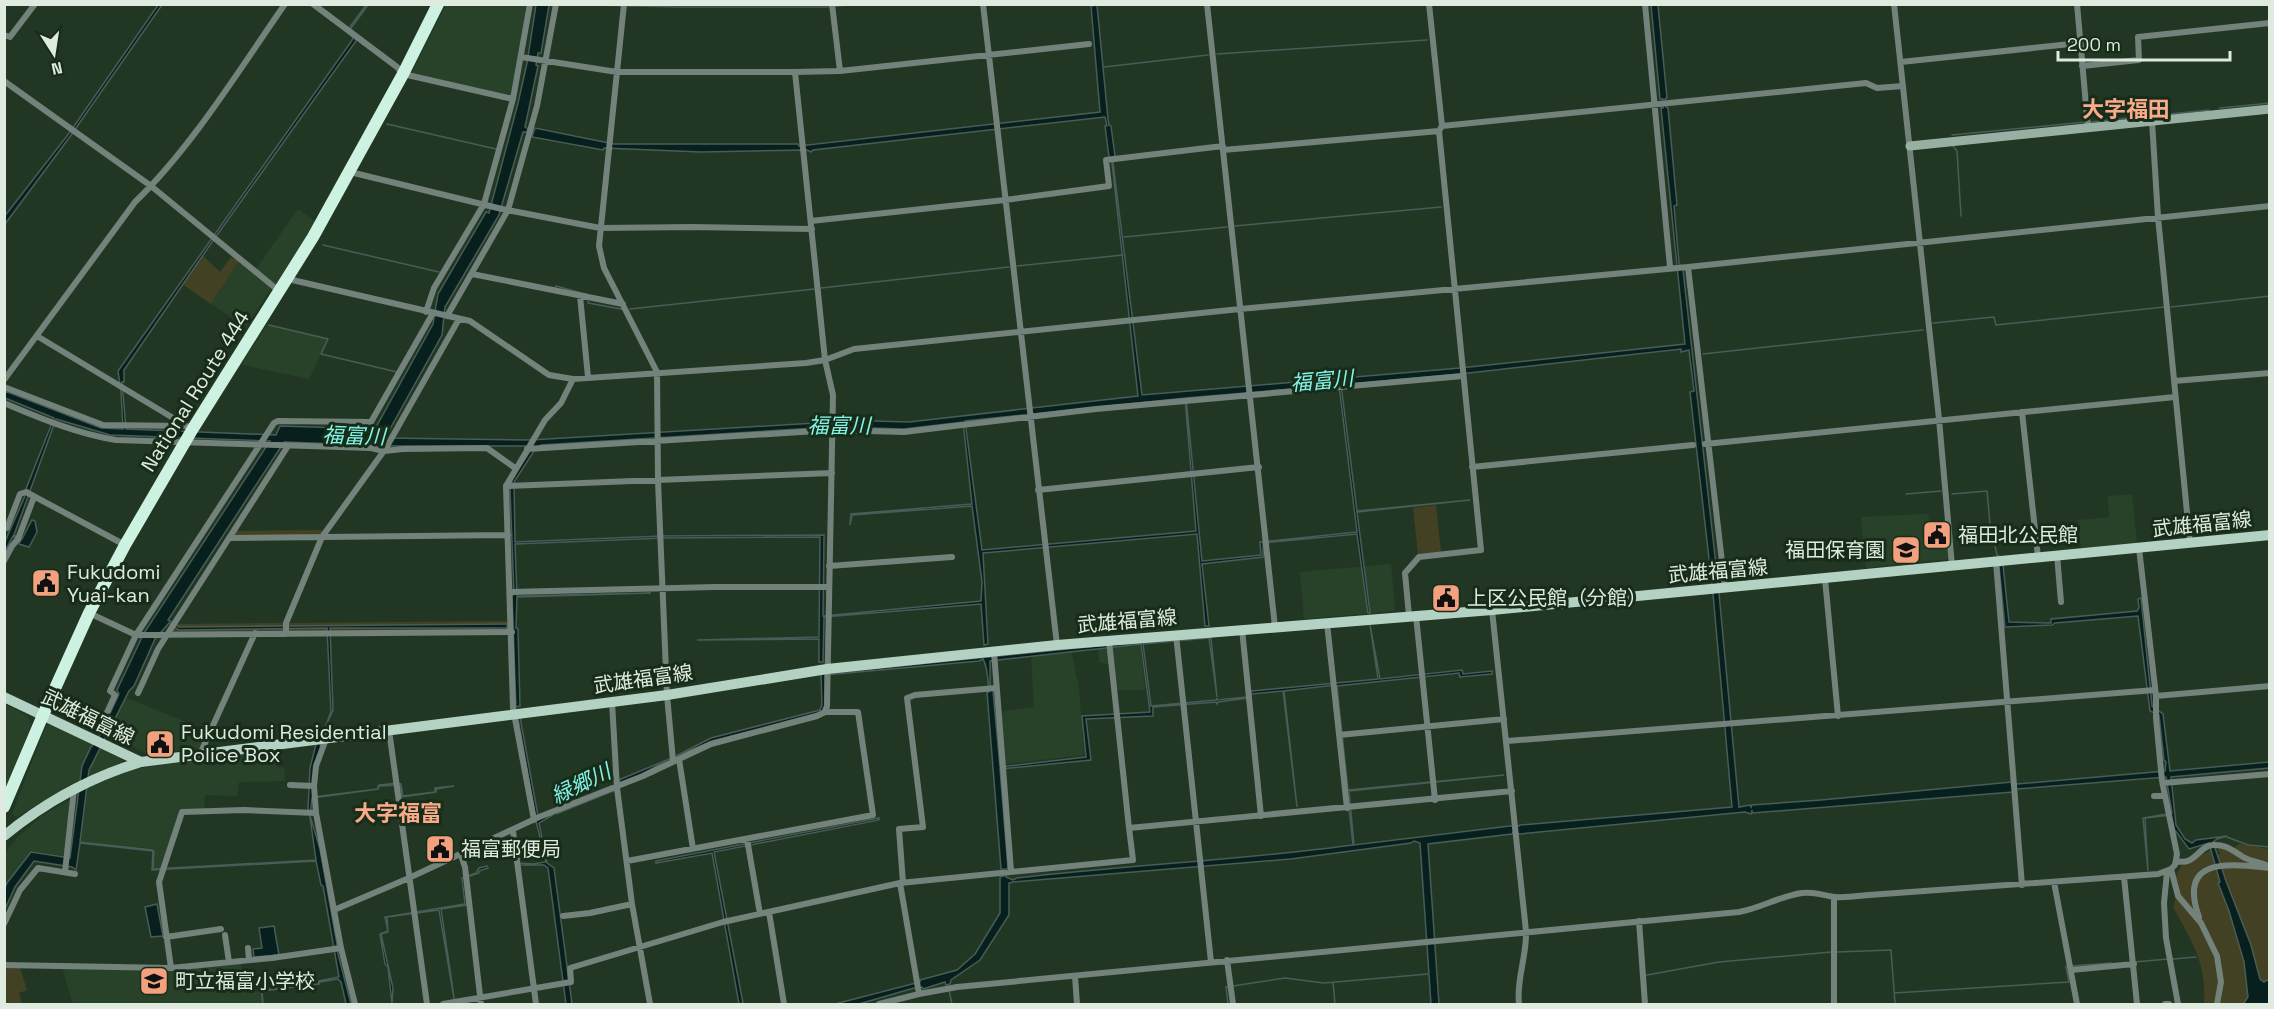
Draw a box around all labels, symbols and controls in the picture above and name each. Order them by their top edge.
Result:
north arrow [24,24,84,84]
scale bar [2058,24,2230,62]
text: 200 m [2067,33,2121,56]
text: N [50,57,64,80]
district label: 大字福田 [2082,95,2170,123]
street label: National Route 444 [135,306,255,476]
water label: 福富川 [1289,364,1357,397]
water label: 福富川 [808,412,872,439]
water label: 福富川 [322,421,388,450]
street label: 武雄福富線 [2151,506,2253,542]
public building icon: 福田北公民館 [1921,519,1953,551]
place label: 福田北公民館 [1958,522,2078,548]
school or university icon: 福田保育園 [1890,534,1922,566]
place label: 福田保育園 [1785,537,1885,563]
street label: 武雄福富線 [1667,554,1769,588]
place label: Fukudomi Yuai-kan [67,559,160,608]
public building icon: Fukudomi Yuai-kan [30,567,62,599]
public building icon: 上区公民館（分館） [1430,582,1462,614]
place label: 上区公民館（分館） [1467,585,1647,611]
street label: 武雄福富線 [1076,604,1178,638]
street label: 武雄福富線 [592,659,694,699]
street label: 武雄福富線 [37,683,139,751]
place label: Fukudomi Residential Police Box [181,719,387,768]
public building icon: Fukudomi Residential Police Box [144,728,176,760]
water label: 緑郷川 [547,757,617,809]
district label: 大字福富 [354,799,442,827]
public building icon: 福富郵便局 [424,833,456,865]
place label: 福富郵便局 [461,836,561,862]
school or university icon: 町立福富小学校 [138,965,170,997]
place label: 町立福富小学校 [175,968,315,994]

